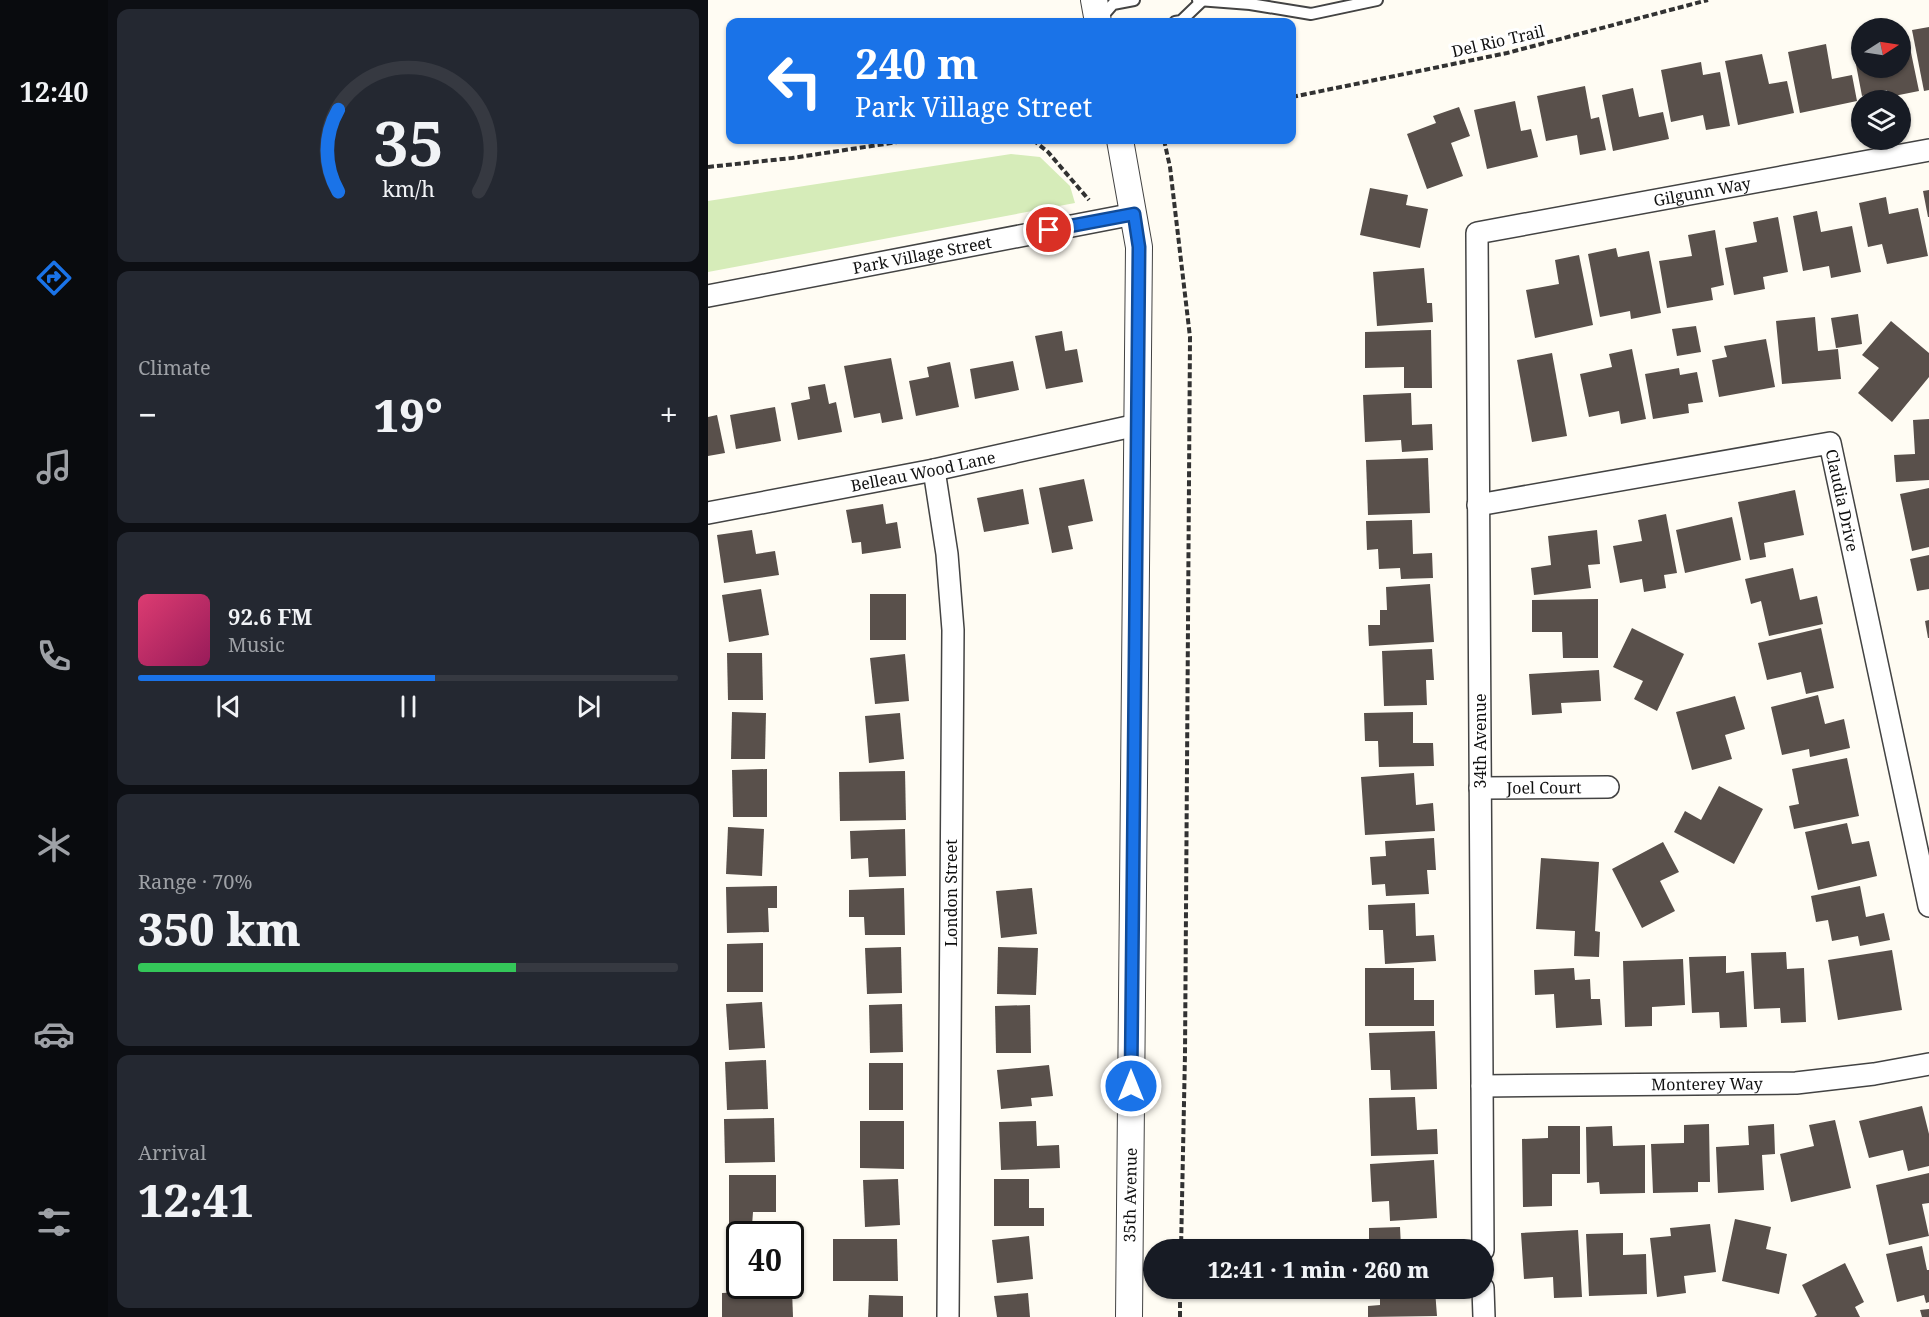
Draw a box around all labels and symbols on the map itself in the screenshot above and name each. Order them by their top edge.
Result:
north arrow [1851,18,1911,78]
street label: Del Rio Trail [1450,20,1547,62]
street label: Gilgunn Way [1652,172,1754,211]
pin [1023,204,1074,255]
street label: Park Village Street [851,231,994,279]
street label: Belleau Wood Lane [849,446,997,497]
street label: Claudia Drive [1821,447,1864,554]
street label: 34th Avenue [1469,693,1491,789]
street label: Joel Court [1505,776,1582,799]
street label: London Street [940,839,962,947]
position arrow [1099,1054,1163,1118]
street label: Monterey Way [1651,1072,1764,1095]
street label: 35th Avenue [1118,1147,1142,1243]
speed limit sign: 40 [726,1221,804,1299]

